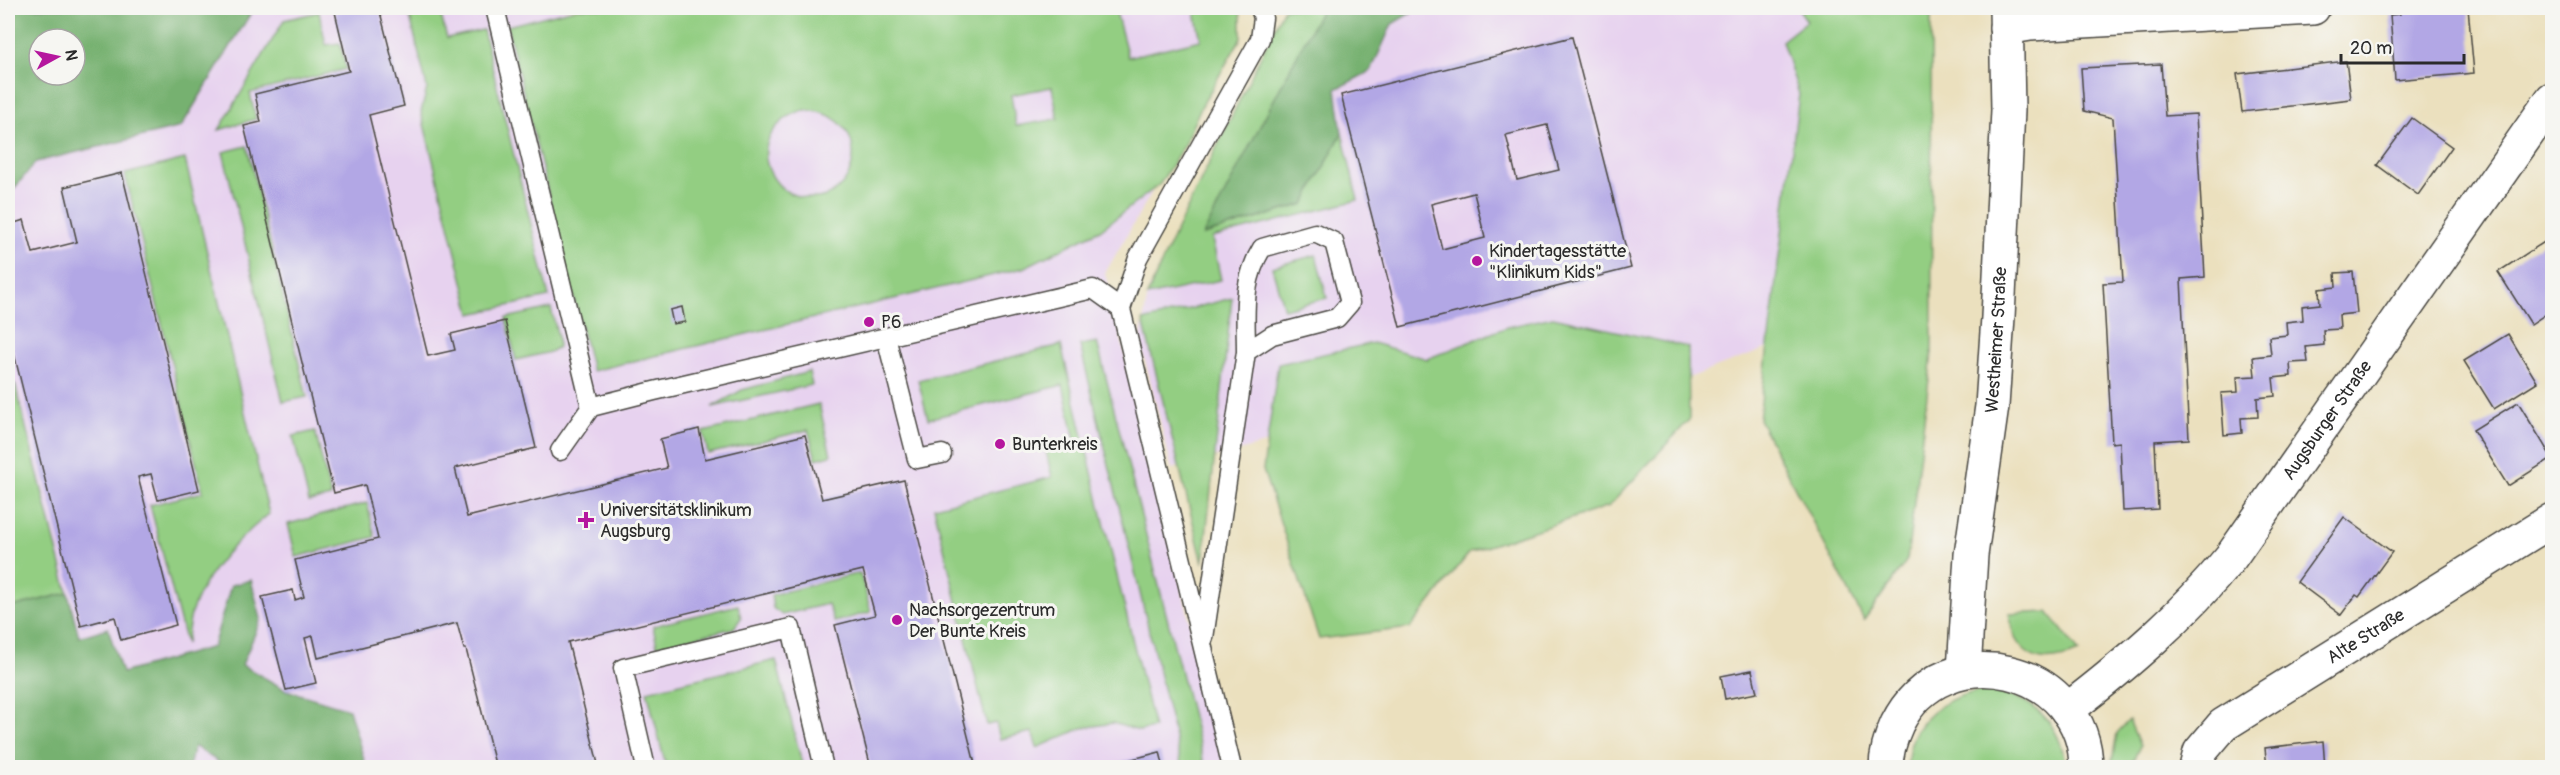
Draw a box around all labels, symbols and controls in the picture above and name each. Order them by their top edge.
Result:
north arrow [27,27,87,87]
scale bar [2341,27,2464,65]
text: 20 m [2350,37,2392,60]
text: N [60,48,82,62]
place label: Kindertagesstätte "Klinikum Kids" [1489,240,1626,284]
marker: Kindertagesstätte "Klinikum Kids" [1470,254,1484,268]
street label: Westheimer Straße [1981,266,2012,414]
place label: P6 [881,311,901,334]
marker: P6 [862,315,876,329]
street label: Augsburger Straße [2277,356,2377,485]
place label: Bunterkreis [1012,433,1098,456]
marker: Bunterkreis [993,437,1007,451]
place label: Universitätsklinikum Augsburg [600,499,752,543]
marker: Universitätsklinikum Augsburg [577,511,595,529]
place label: Nachsorgezentrum Der Bunte Kreis [909,599,1055,643]
street label: Alte Straße [2323,604,2409,669]
marker: Nachsorgezentrum Der Bunte Kreis [890,613,904,627]

